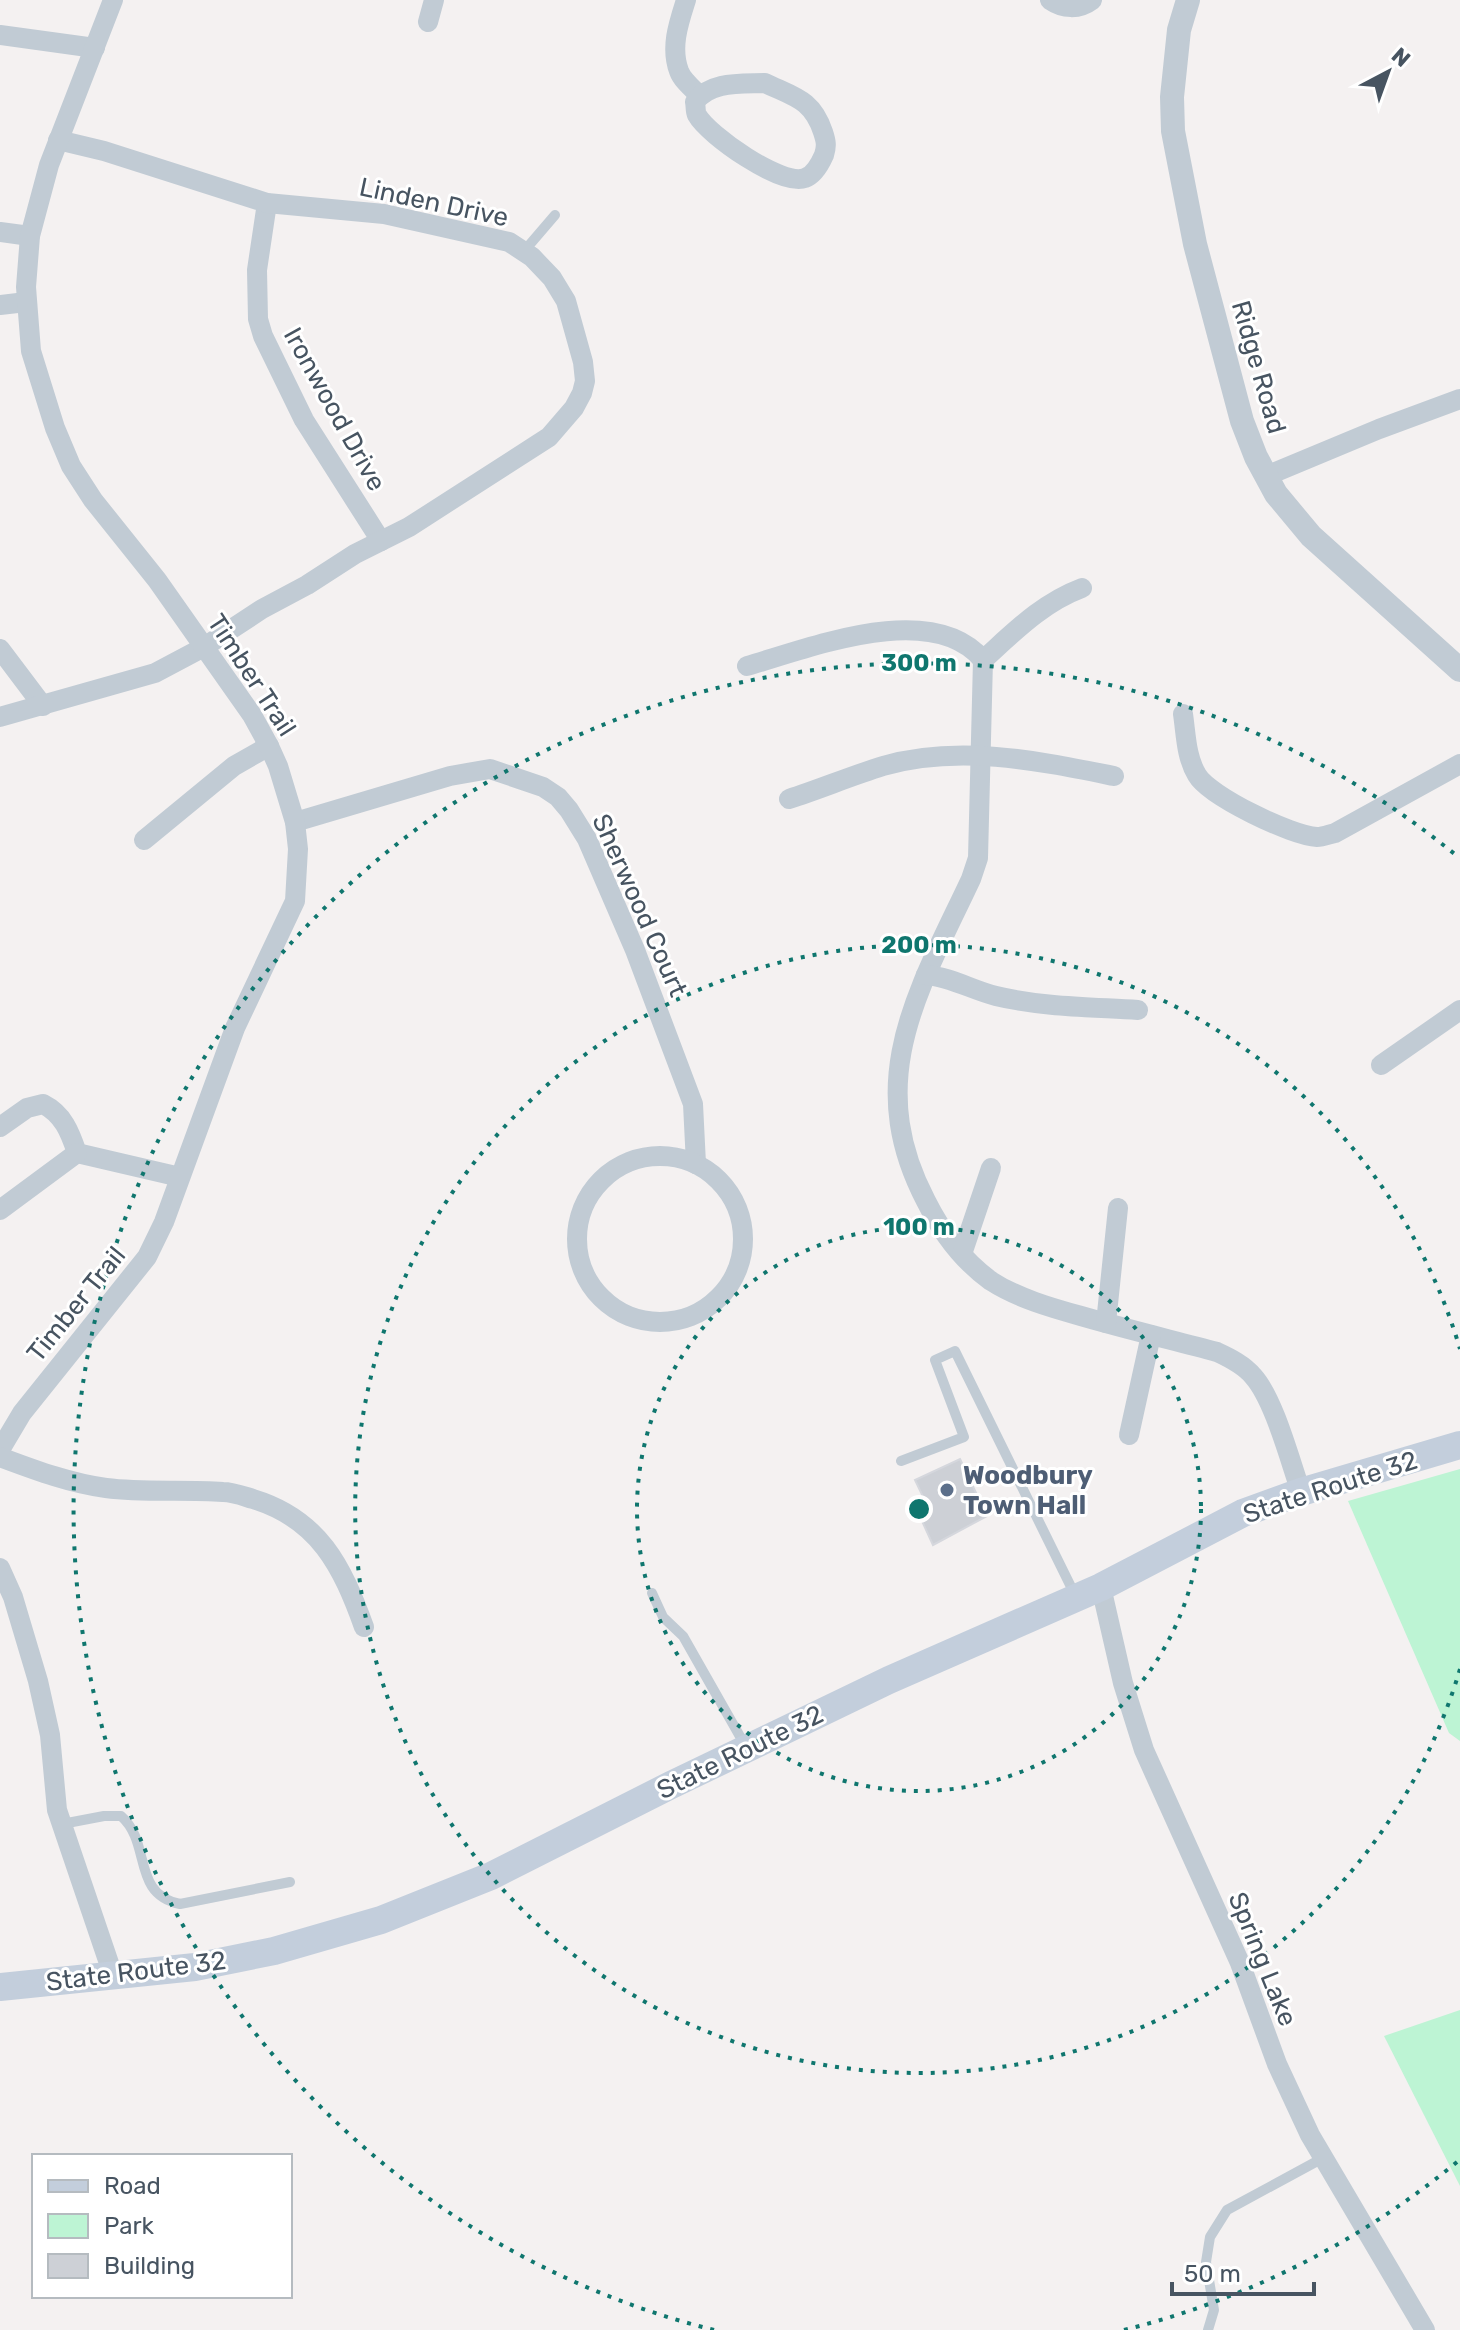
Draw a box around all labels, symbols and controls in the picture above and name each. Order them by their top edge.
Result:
north arrow [1348,32,1428,112]
text: N [1386,42,1416,73]
street label: Linden Drive [357,172,511,233]
street label: Ridge Road [1225,297,1292,437]
street label: Ironwood Drive [277,322,392,496]
street label: Timber Trail [201,609,302,742]
text: 300 m [881,649,957,677]
street label: Sherwood Court [585,809,694,1001]
text: 200 m [881,931,957,959]
text: 100 m [883,1213,955,1241]
street label: Timber Trail [21,1241,132,1368]
street label: State Route 32 [1239,1445,1421,1530]
place label: Woodbury Town Hall [963,1460,1093,1521]
marker: Woodbury Town Hall [938,1481,956,1499]
centre of rings [905,1495,933,1523]
street label: State Route 32 [652,1699,828,1806]
street label: Spring Lake [1222,1888,1303,2031]
street label: State Route 32 [44,1945,228,1998]
legend [32,2154,292,2298]
text: Road [104,2172,161,2200]
text: Park [104,2212,155,2240]
scale bar [1172,2246,1314,2296]
text: Building [104,2252,195,2280]
text: 50 m [1184,2260,1241,2288]

